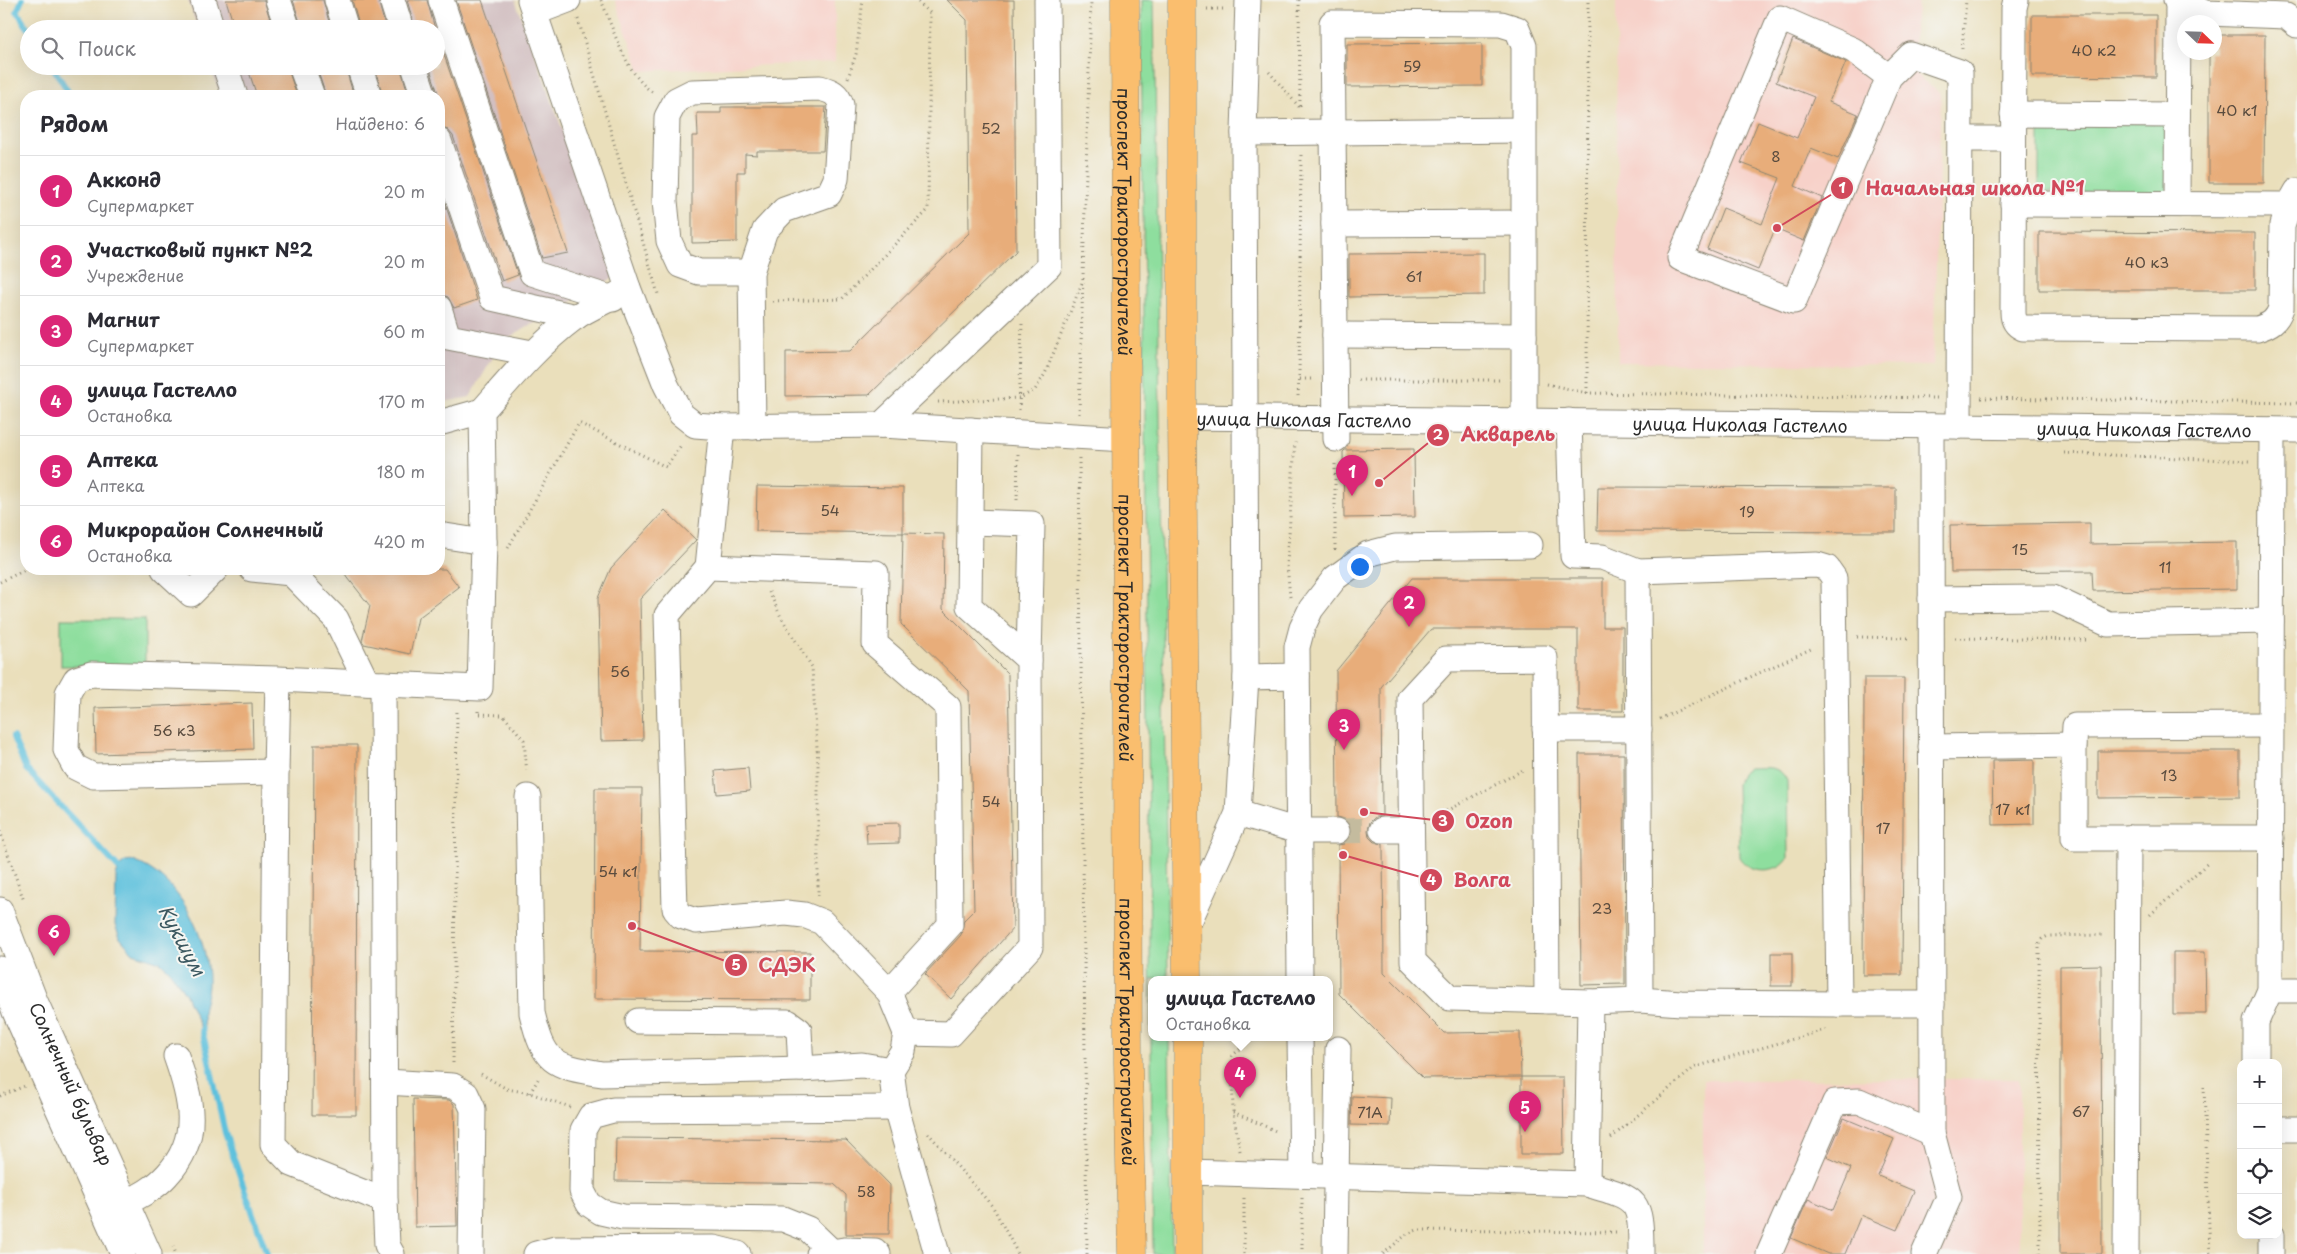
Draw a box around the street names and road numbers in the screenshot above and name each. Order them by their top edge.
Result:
street label: проспект Тракторостроителей [1112,88,1140,356]
street label: улица Николая Гастелло [1196,404,1412,433]
street label: улица Николая Гастелло [1632,409,1848,438]
street label: улица Николая Гастелло [2036,413,2252,443]
street label: проспект Тракторостроителей [1113,494,1141,762]
street label: проспект Тракторостроителей [1114,898,1144,1166]
street label: Солнечный бульвар [24,997,121,1170]

